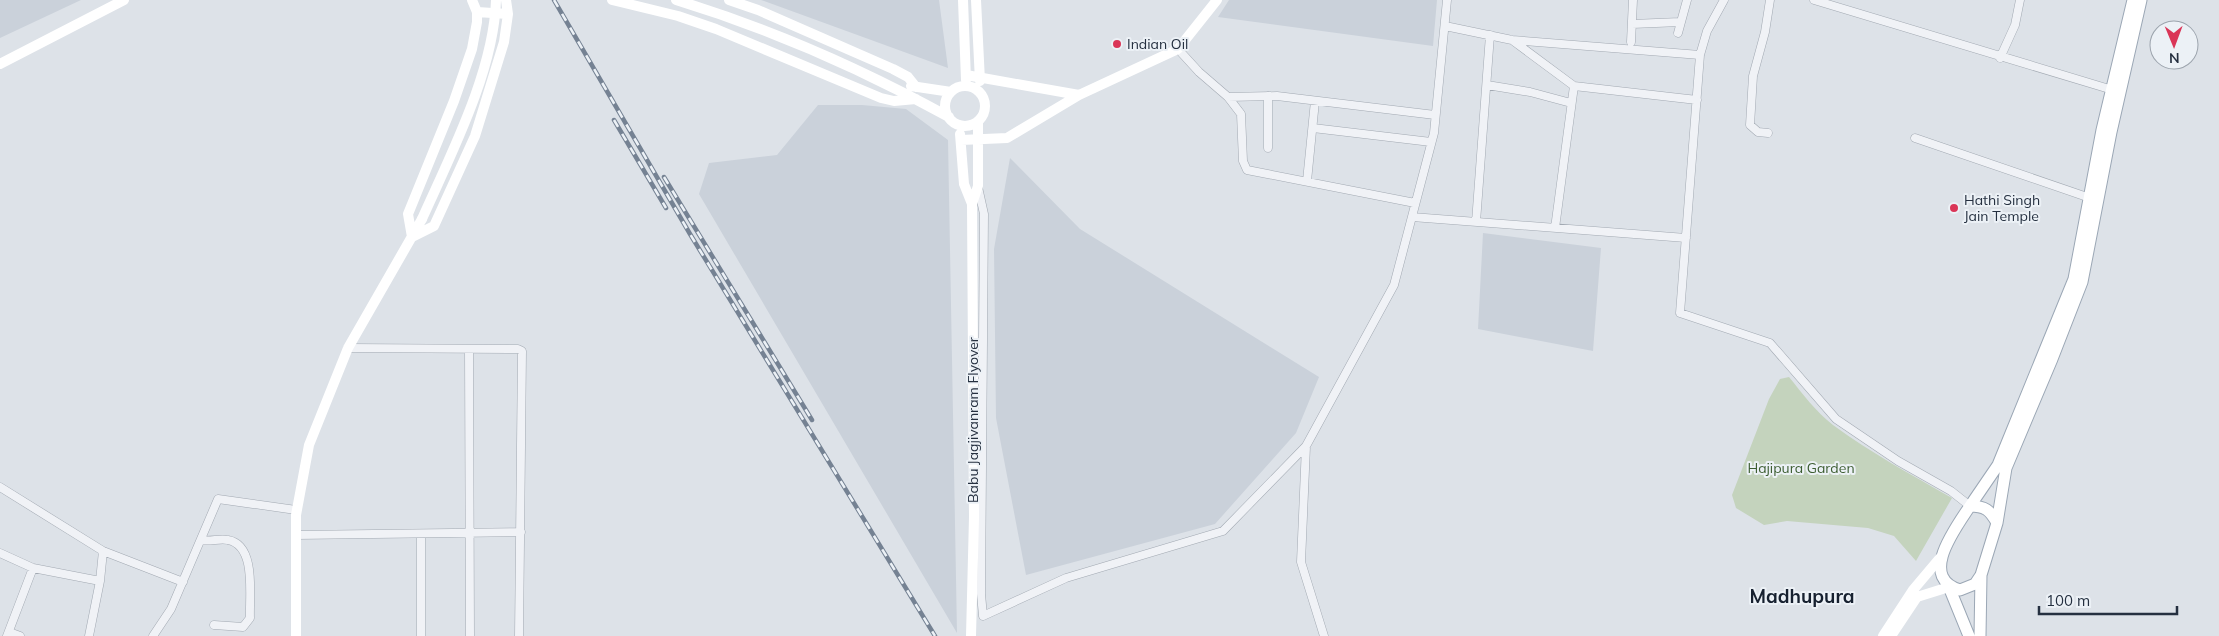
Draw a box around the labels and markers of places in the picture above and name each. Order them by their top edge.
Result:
place label: Indian Oil [1127,35,1188,53]
marker: Indian Oil [1111,38,1123,50]
place label: Hathi Singh Jain Temple [1964,191,2040,225]
marker: Hathi Singh Jain Temple [1948,202,1960,214]

